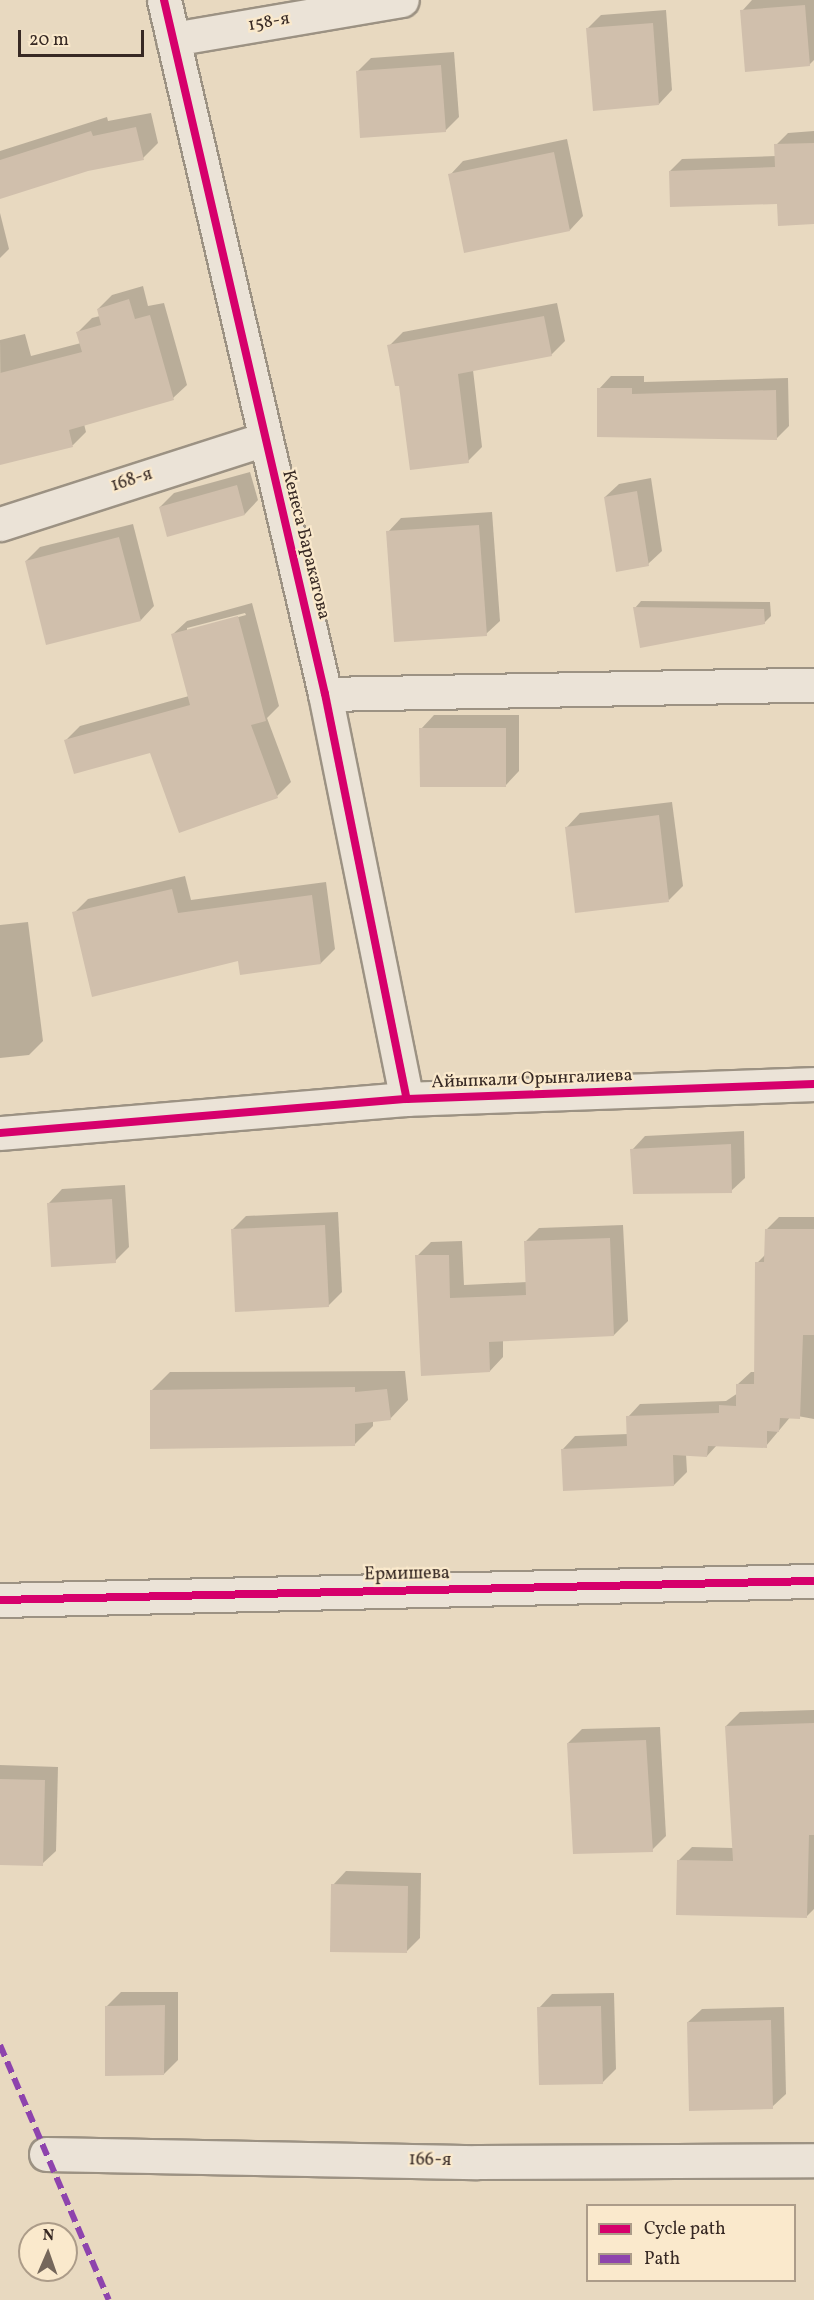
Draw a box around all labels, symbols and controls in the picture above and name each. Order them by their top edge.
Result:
street label: 158-я [247,9,291,37]
scale bar [21,18,147,56]
text: 20 m [29,28,69,53]
street label: 168-я [109,464,155,498]
street label: Кенеса Баракатова [276,468,334,622]
street label: Айыпкали Орынгалиева [431,1066,633,1094]
street label: Ермишева [364,1563,450,1587]
street label: 166-я [408,2150,452,2172]
legend [586,2204,796,2282]
text: Cycle path [644,2217,726,2242]
north arrow [18,2222,78,2282]
text: N [42,2225,55,2247]
text: Path [644,2247,680,2272]

